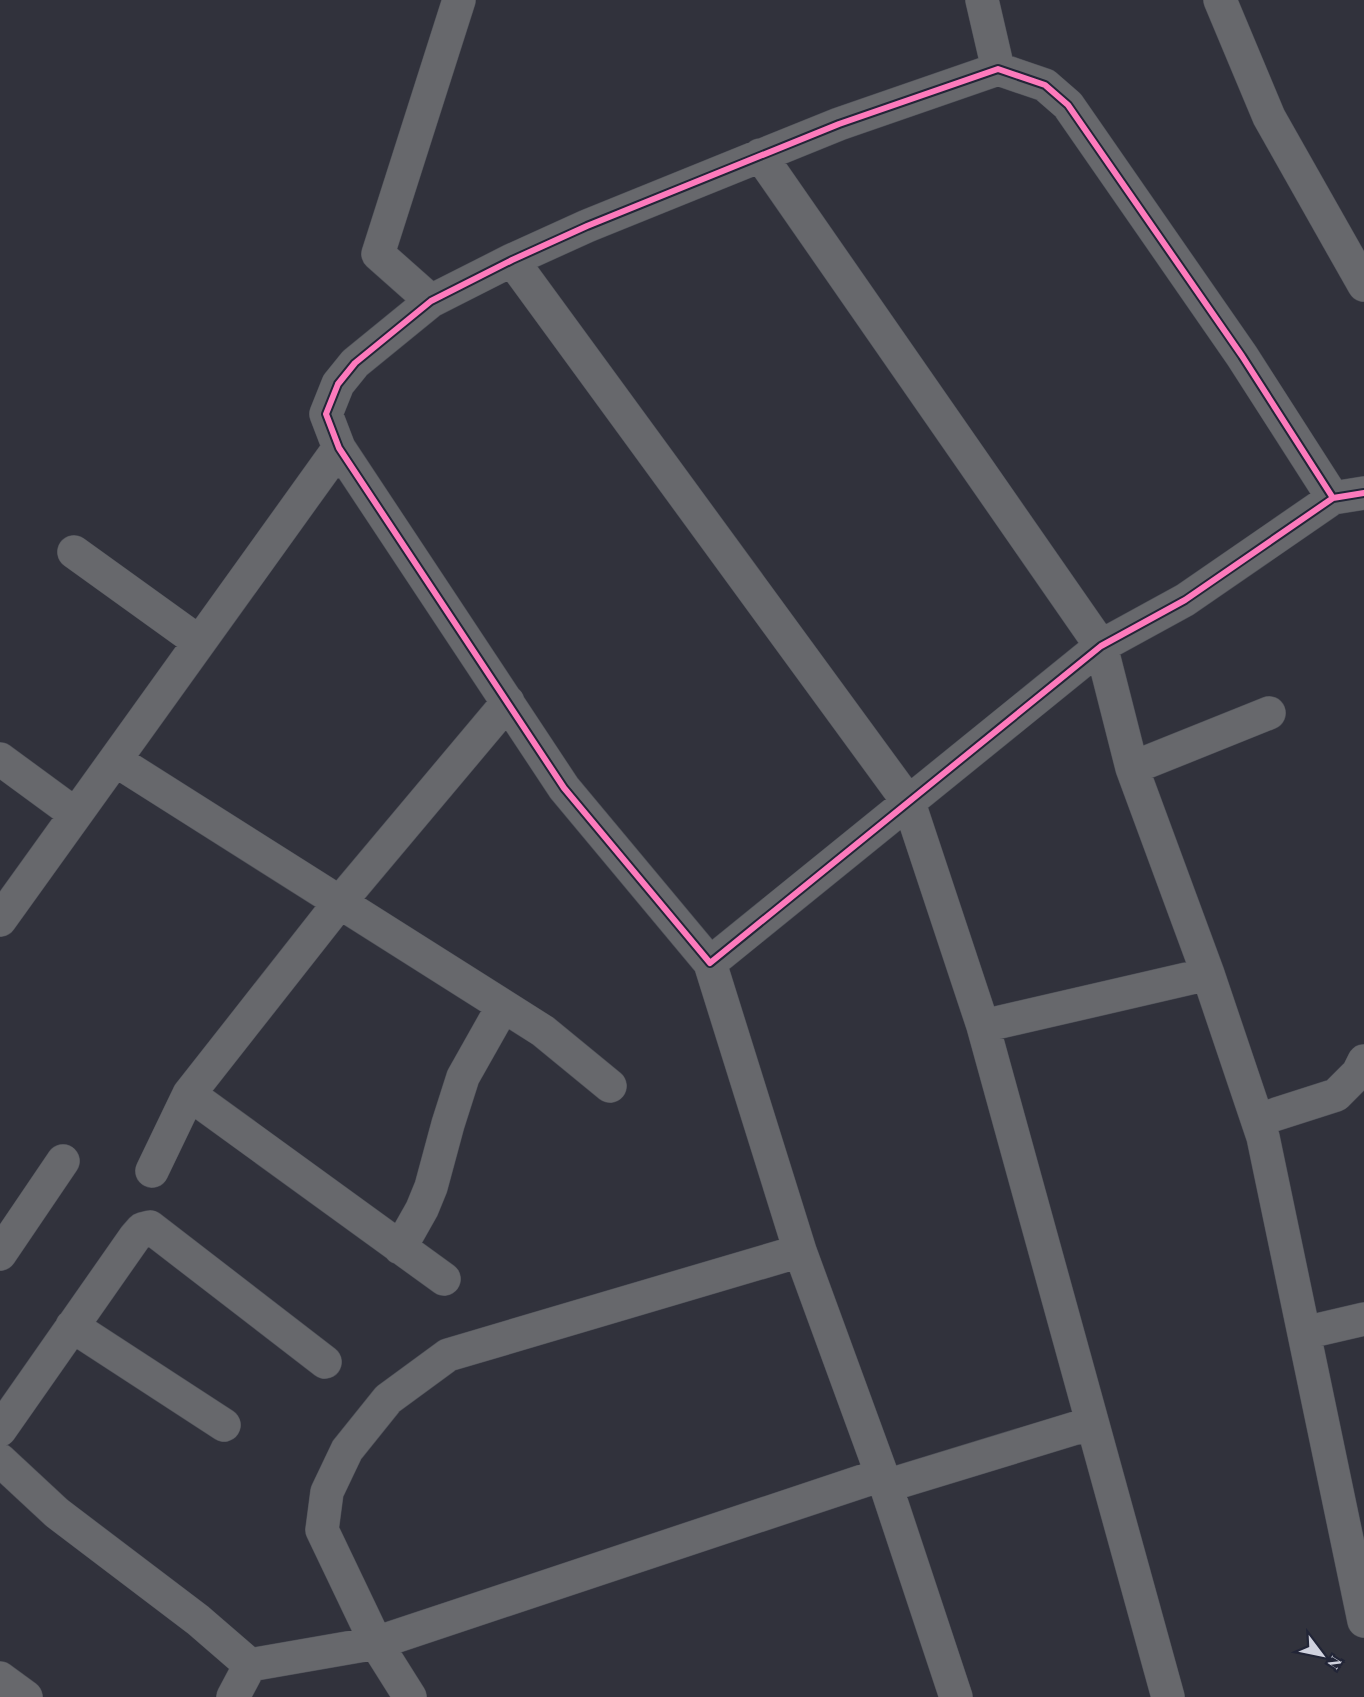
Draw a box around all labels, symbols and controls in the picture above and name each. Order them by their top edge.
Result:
north arrow [1292,1625,1352,1685]
text: N [1323,1653,1347,1674]

